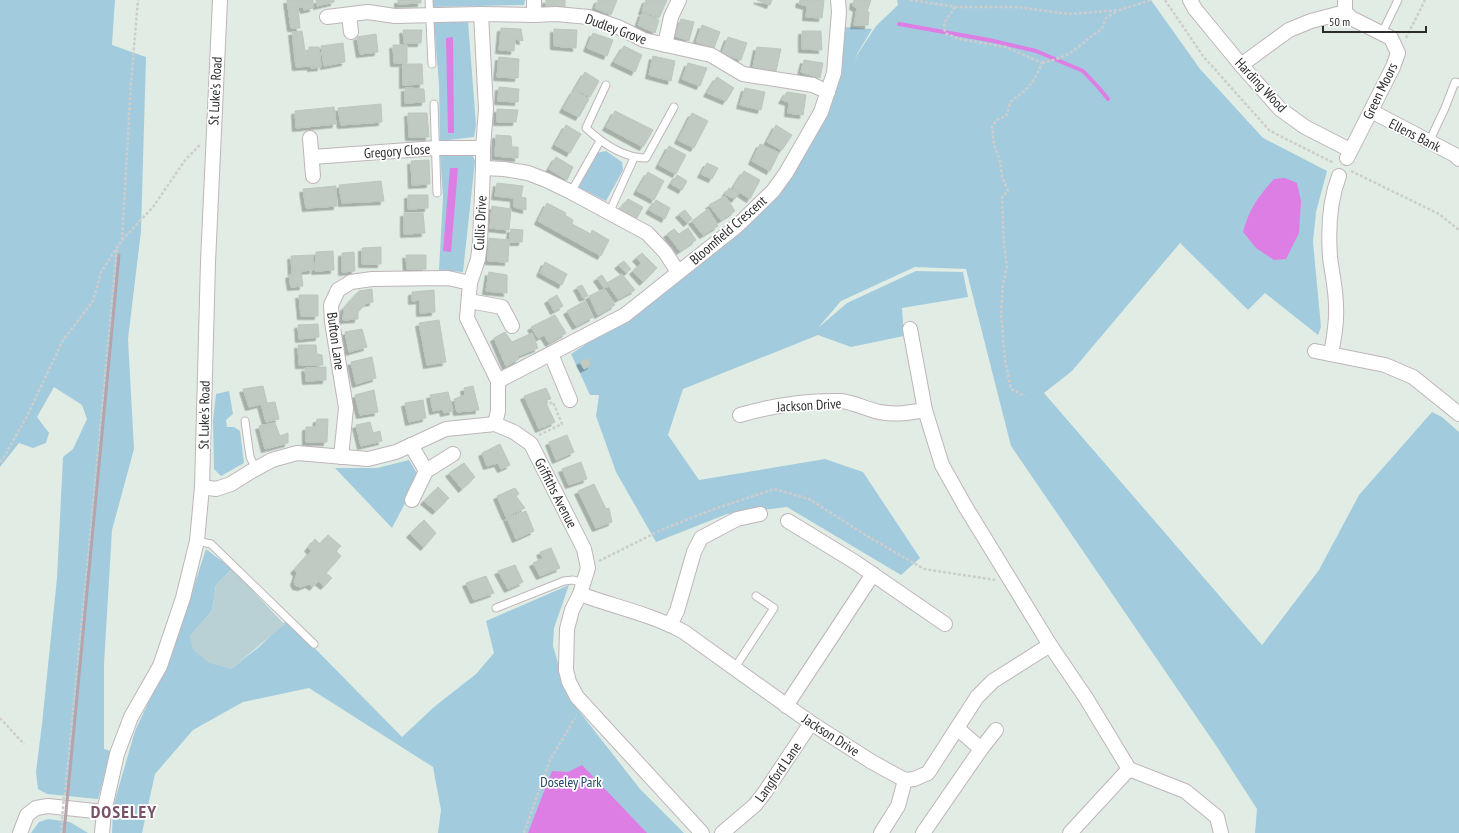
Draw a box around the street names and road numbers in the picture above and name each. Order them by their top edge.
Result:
street label: Dudley Grove [583,10,649,48]
street label: Harding Wood [1231,54,1291,116]
street label: St Luke's Road [204,56,226,126]
street label: Green Moors [1359,59,1402,122]
street label: Ellens Bank [1386,114,1445,156]
street label: Gregory Close [363,140,431,162]
street label: Bloomfield Crescent [686,192,770,268]
street label: Cullis Drive [470,195,490,251]
street label: Bufton Lane [323,311,349,371]
street label: St Luke's Road [194,380,214,450]
street label: Jackson Drive [775,394,842,416]
street label: Griffiths Avenue [531,455,581,531]
street label: Jackson Drive [798,709,863,760]
street label: Langford Lane [751,738,805,805]

